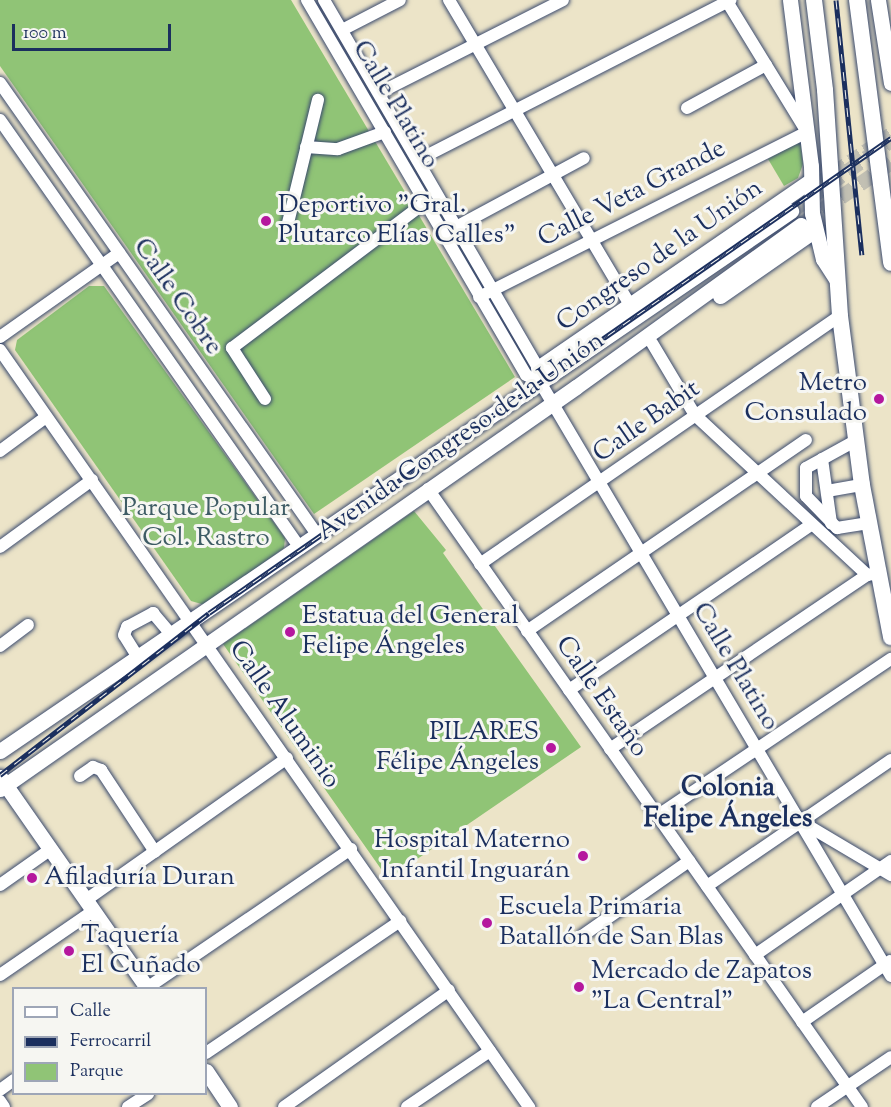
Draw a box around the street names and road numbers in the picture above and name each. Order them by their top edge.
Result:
street label: Calle Platino [345,35,445,175]
street label: Calle Veta Grande [533,133,731,255]
street label: Congreso de la Unión [551,173,769,339]
street label: Calle Cobre [126,233,228,361]
street label: Avenida Congreso de la Unión [311,326,611,548]
street label: Calle Babit [588,374,706,470]
street label: Calle Platino [685,597,785,737]
street label: Calle Estaño [548,630,654,764]
street label: Calle Aluminio [222,635,346,795]

